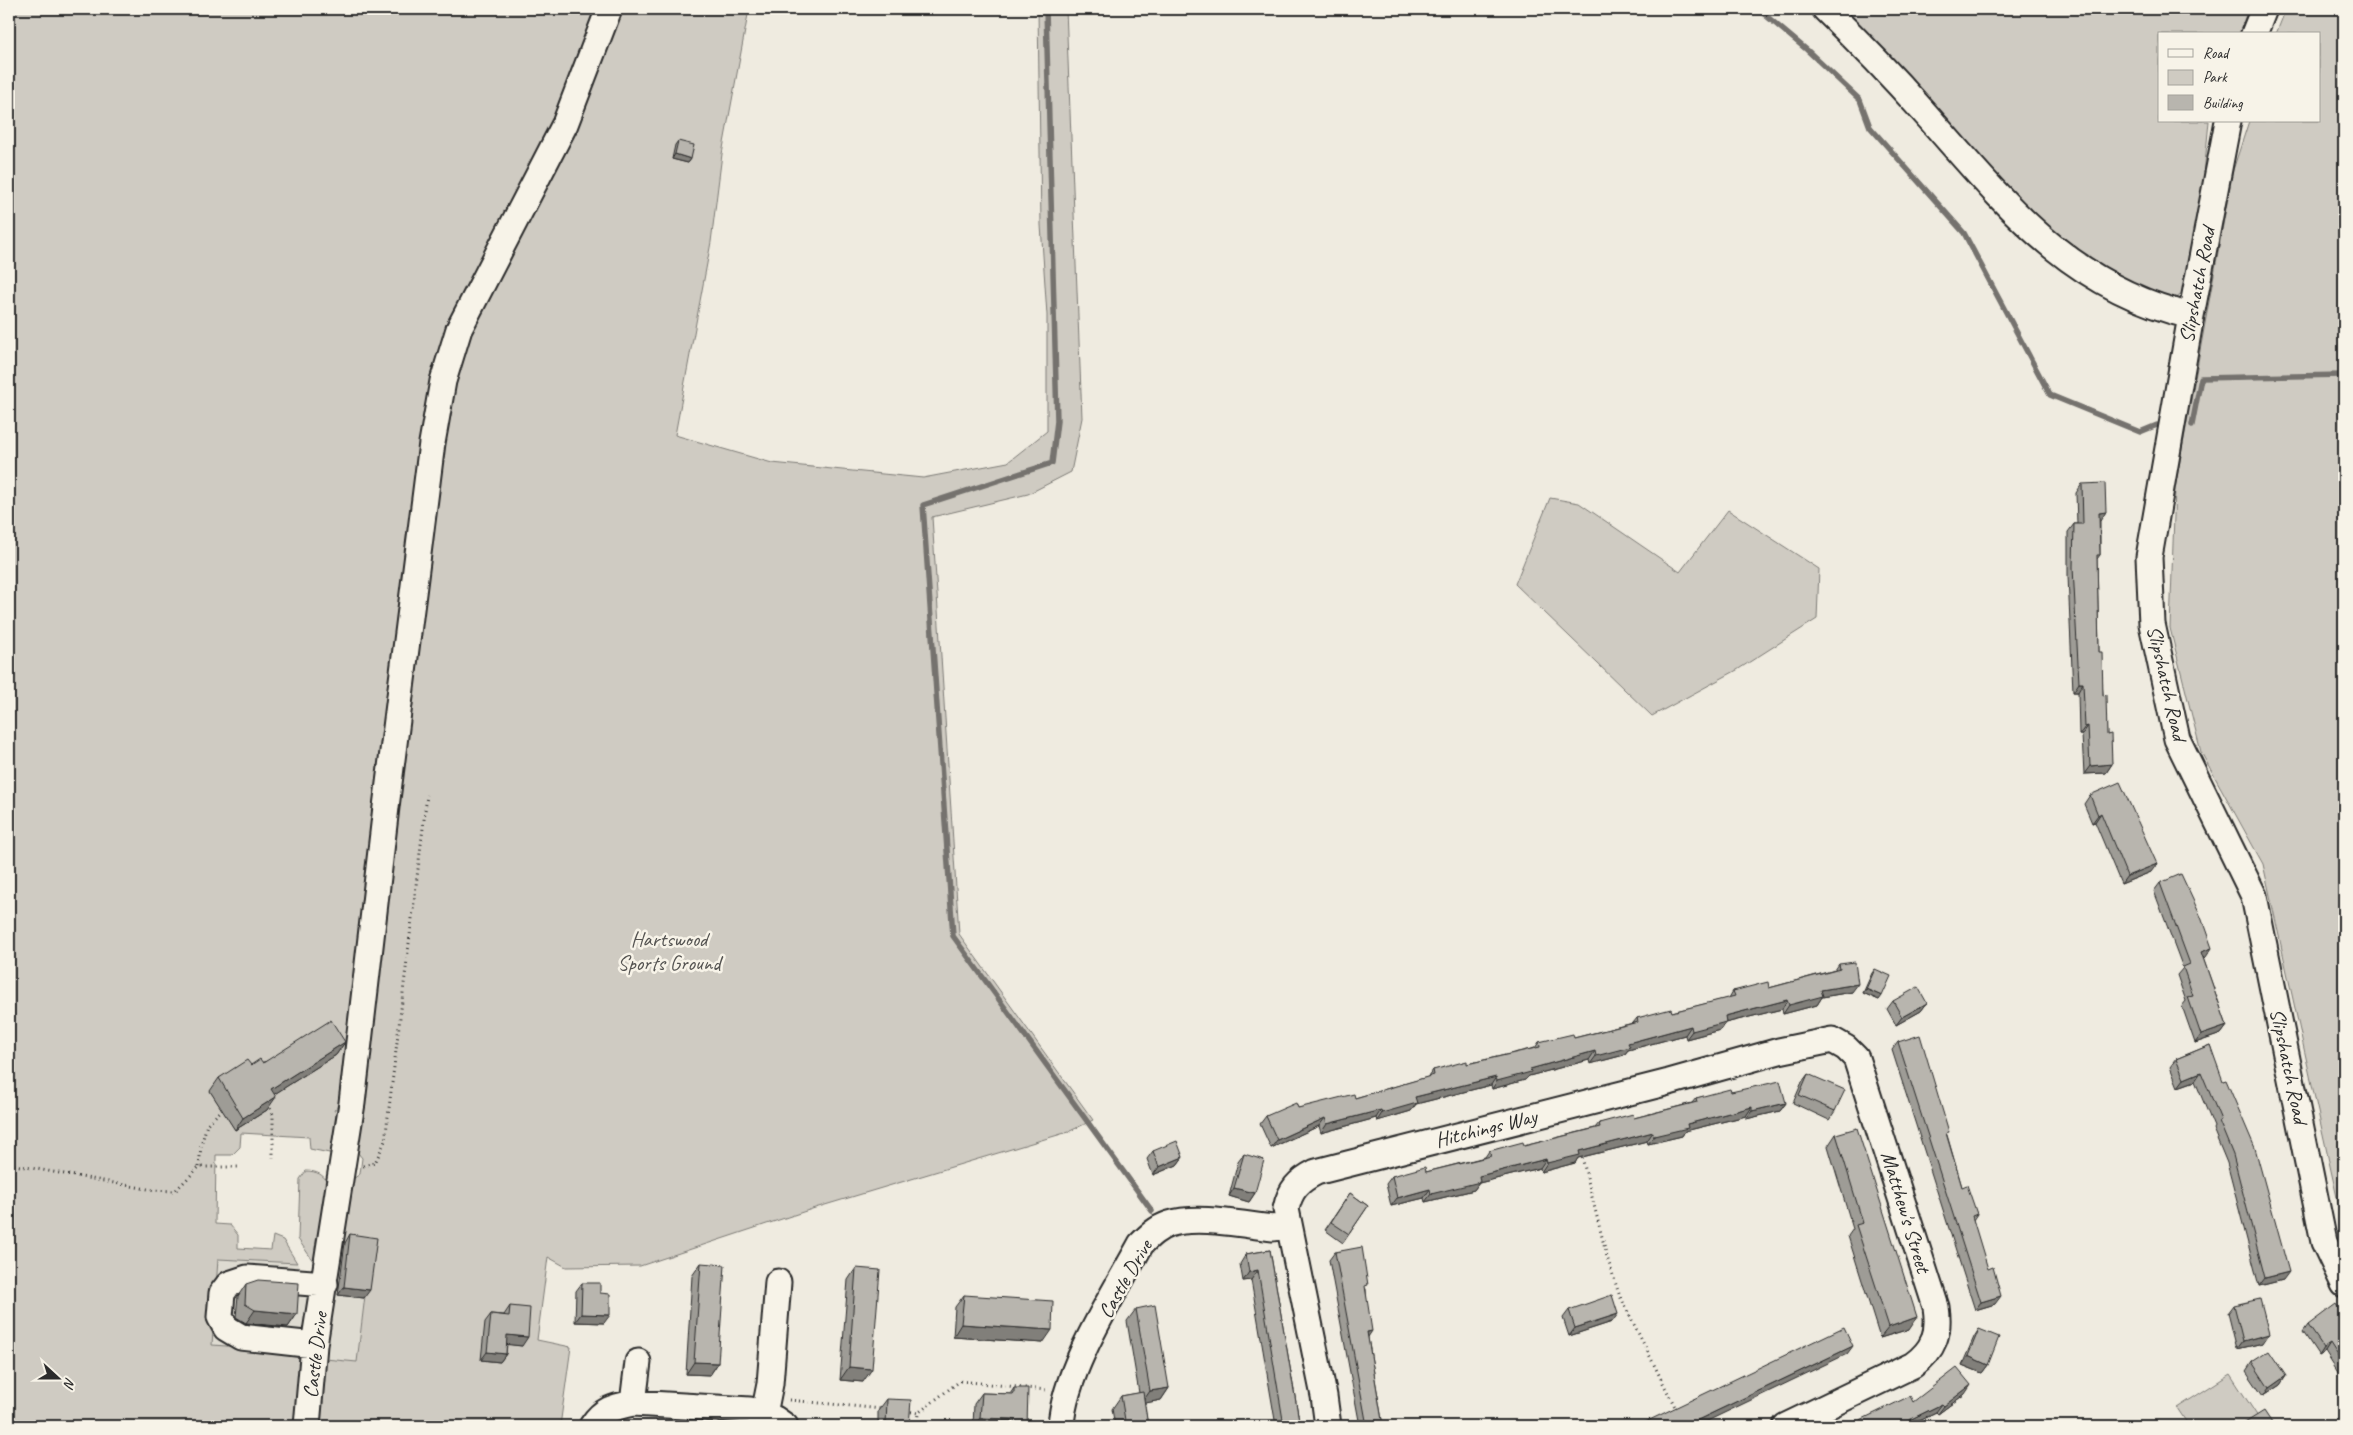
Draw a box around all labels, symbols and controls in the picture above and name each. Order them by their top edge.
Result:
legend [2158,32,2320,122]
text: Road [2203,44,2230,63]
text: Park [2203,68,2228,87]
text: Building [2203,94,2243,113]
street label: Slipshatch Road [2173,221,2222,345]
street label: Slipshatch Road [2141,623,2194,747]
park label: Hartswood Sports Ground [618,926,724,976]
street label: Slipshatch Road [2264,1006,2315,1130]
street label: Hitchings Way [1432,1102,1541,1153]
street label: Matthew's Street [1875,1148,1937,1278]
street label: Castle Drive [1092,1233,1159,1323]
street label: Castle Drive [297,1308,333,1399]
north arrow [32,1352,82,1402]
text: N [59,1375,79,1392]

